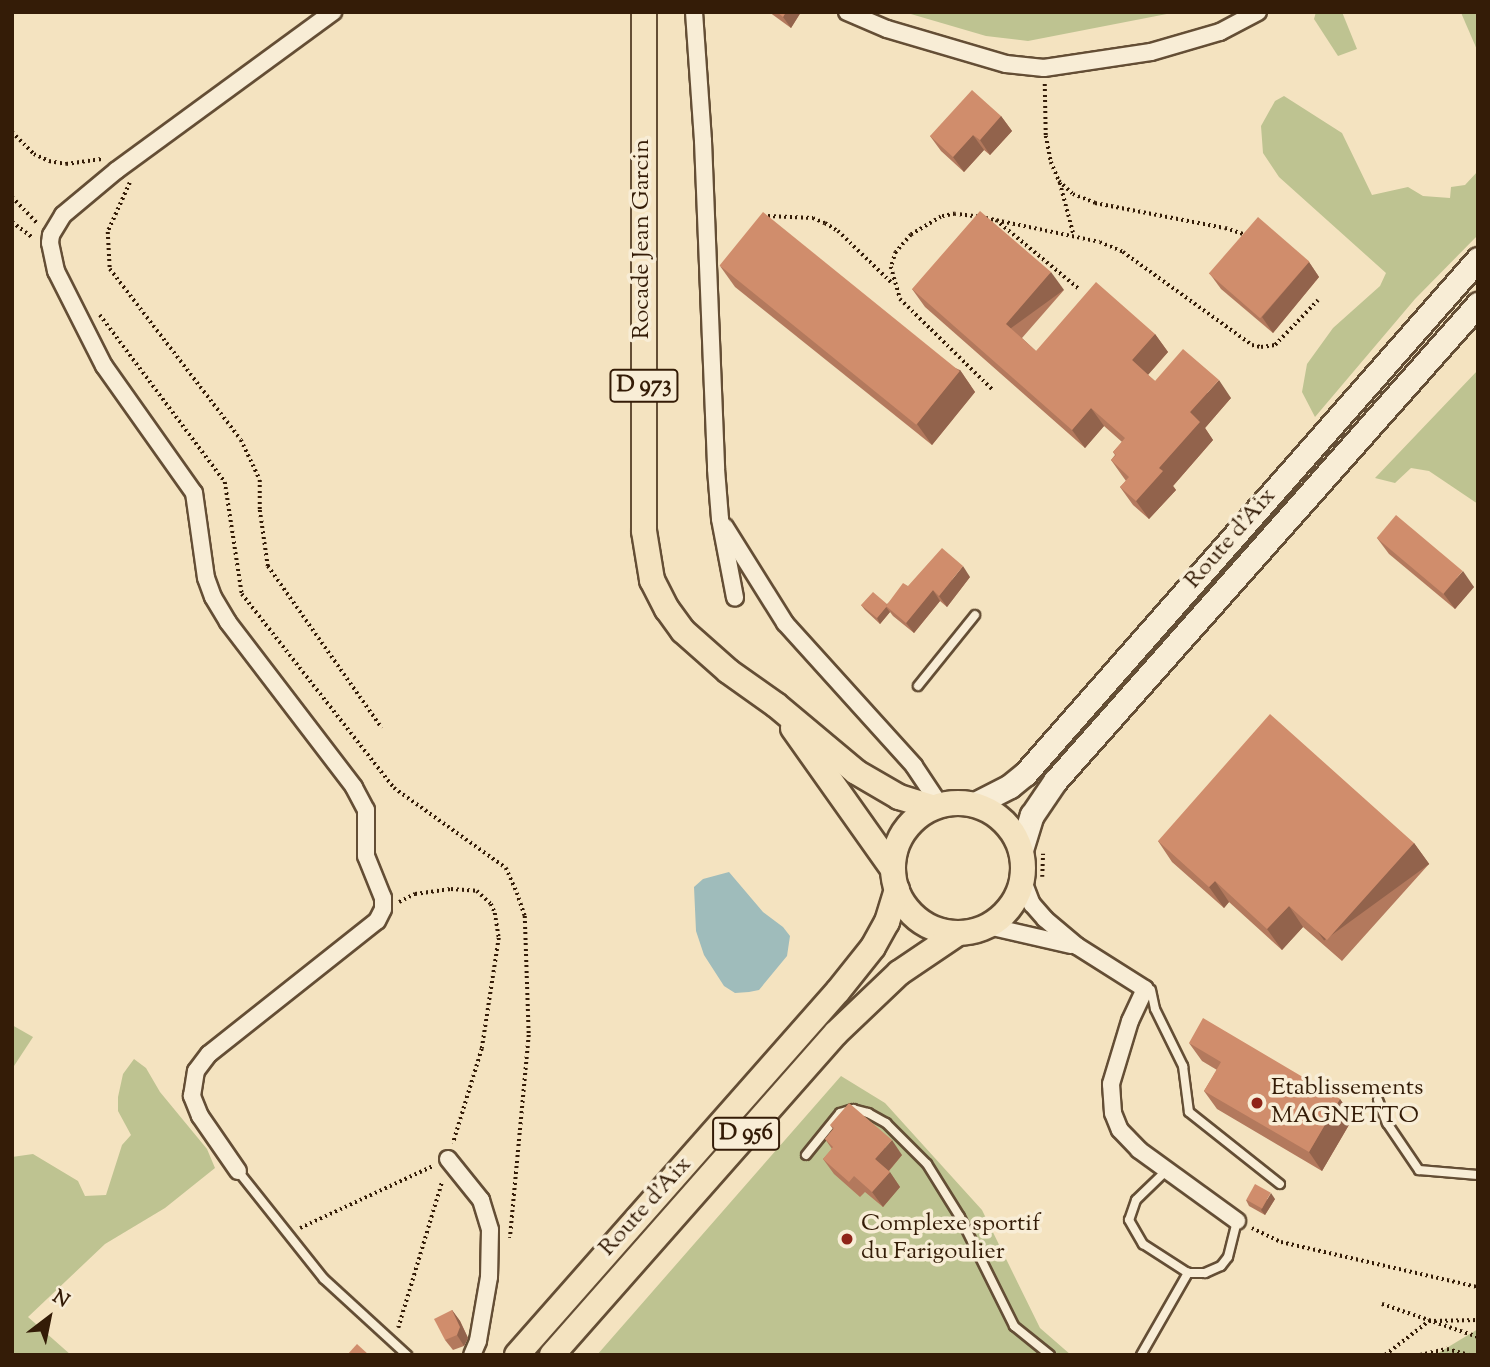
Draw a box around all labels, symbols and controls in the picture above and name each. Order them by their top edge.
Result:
street label: Rocade Jean Garcin [629,139,657,339]
road number: D 973 [609,366,679,406]
street label: Route d'Aix [1179,483,1283,595]
place label: Etablissements MAGNETTO [1271,1075,1423,1131]
marker: Etablissements MAGNETTO [1249,1095,1265,1111]
road number: D 956 [711,1114,781,1154]
street label: Route d'Aix [594,1151,698,1263]
place label: Complexe sportif du Farigoulier [861,1211,1040,1267]
marker: Complexe sportif du Farigoulier [839,1231,855,1247]
north arrow [14,1283,84,1353]
text: N [47,1284,74,1315]

